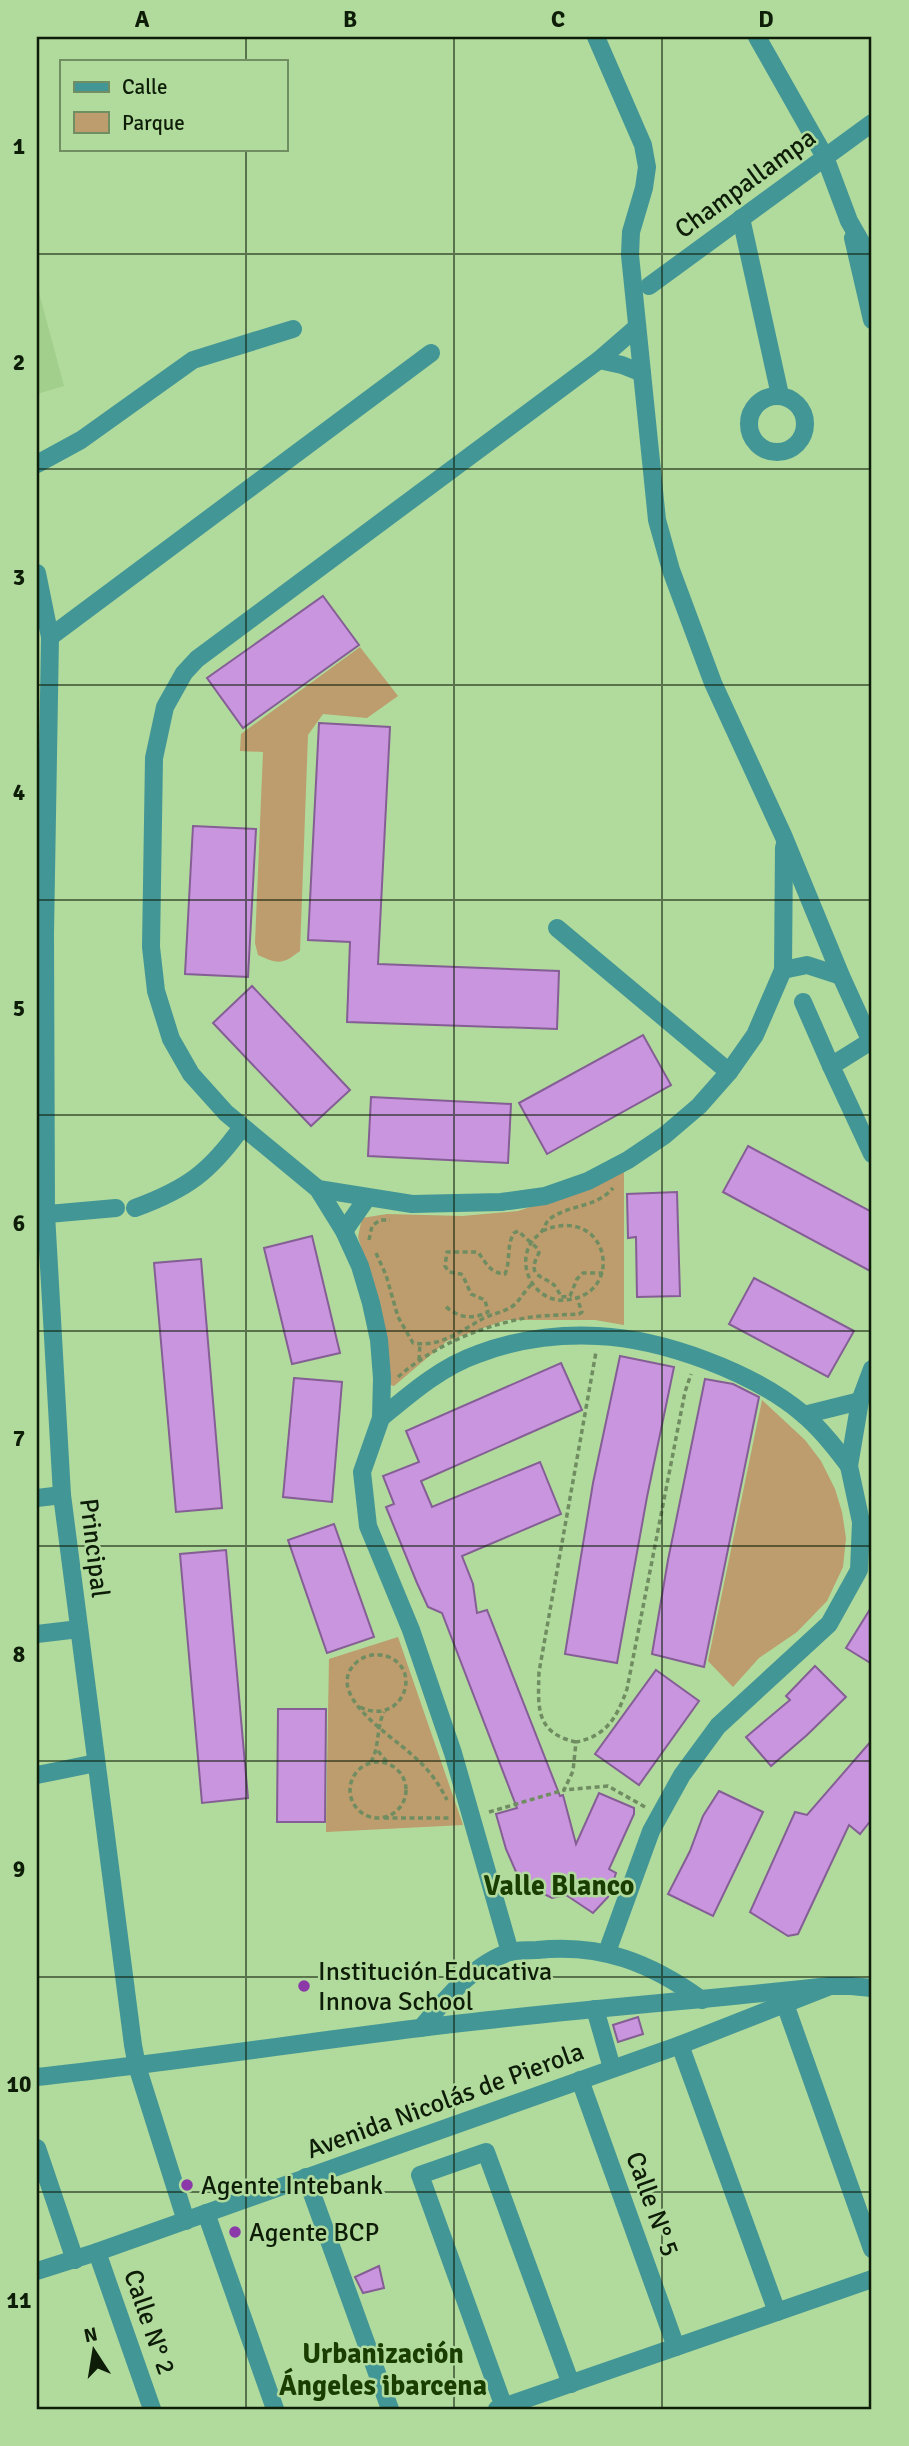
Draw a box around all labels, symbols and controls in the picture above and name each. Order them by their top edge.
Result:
text: A [135,5,150,34]
text: B [343,5,357,34]
text: C [551,5,565,34]
text: D [758,5,774,34]
legend [60,60,287,150]
text: Calle [122,74,168,100]
text: Parque [122,110,185,136]
street label: Champallampa [669,122,822,246]
text: 1 [13,132,25,161]
text: 2 [13,348,25,377]
text: 3 [13,563,25,592]
text: 4 [13,778,25,807]
text: 5 [13,994,25,1023]
text: 6 [13,1209,25,1238]
text: 7 [13,1424,25,1453]
street label: Principal [72,1497,116,1600]
text: 8 [13,1640,25,1669]
text: 9 [13,1855,25,1884]
district label: Valle Blanco [484,1869,634,1903]
place label: Institución Educativa Innova School [318,1956,552,2018]
marker: Institución Educativa Innova School [296,1978,312,1994]
street label: Avenida Nicolás de Pierola [302,2036,588,2166]
text: 10 [7,2070,31,2099]
street label: Calle N° 5 [618,2148,686,2261]
place label: Agente Intebank [201,2170,383,2202]
marker: Agente Intebank [179,2177,195,2193]
place label: Agente BCP [249,2217,379,2249]
marker: Agente BCP [227,2224,243,2240]
street label: Calle N° 2 [116,2265,182,2379]
text: 11 [7,2286,31,2315]
north arrow [60,2316,130,2386]
text: N [82,2322,100,2348]
district label: Urbanización Ángeles ibarcena [279,2337,487,2403]

